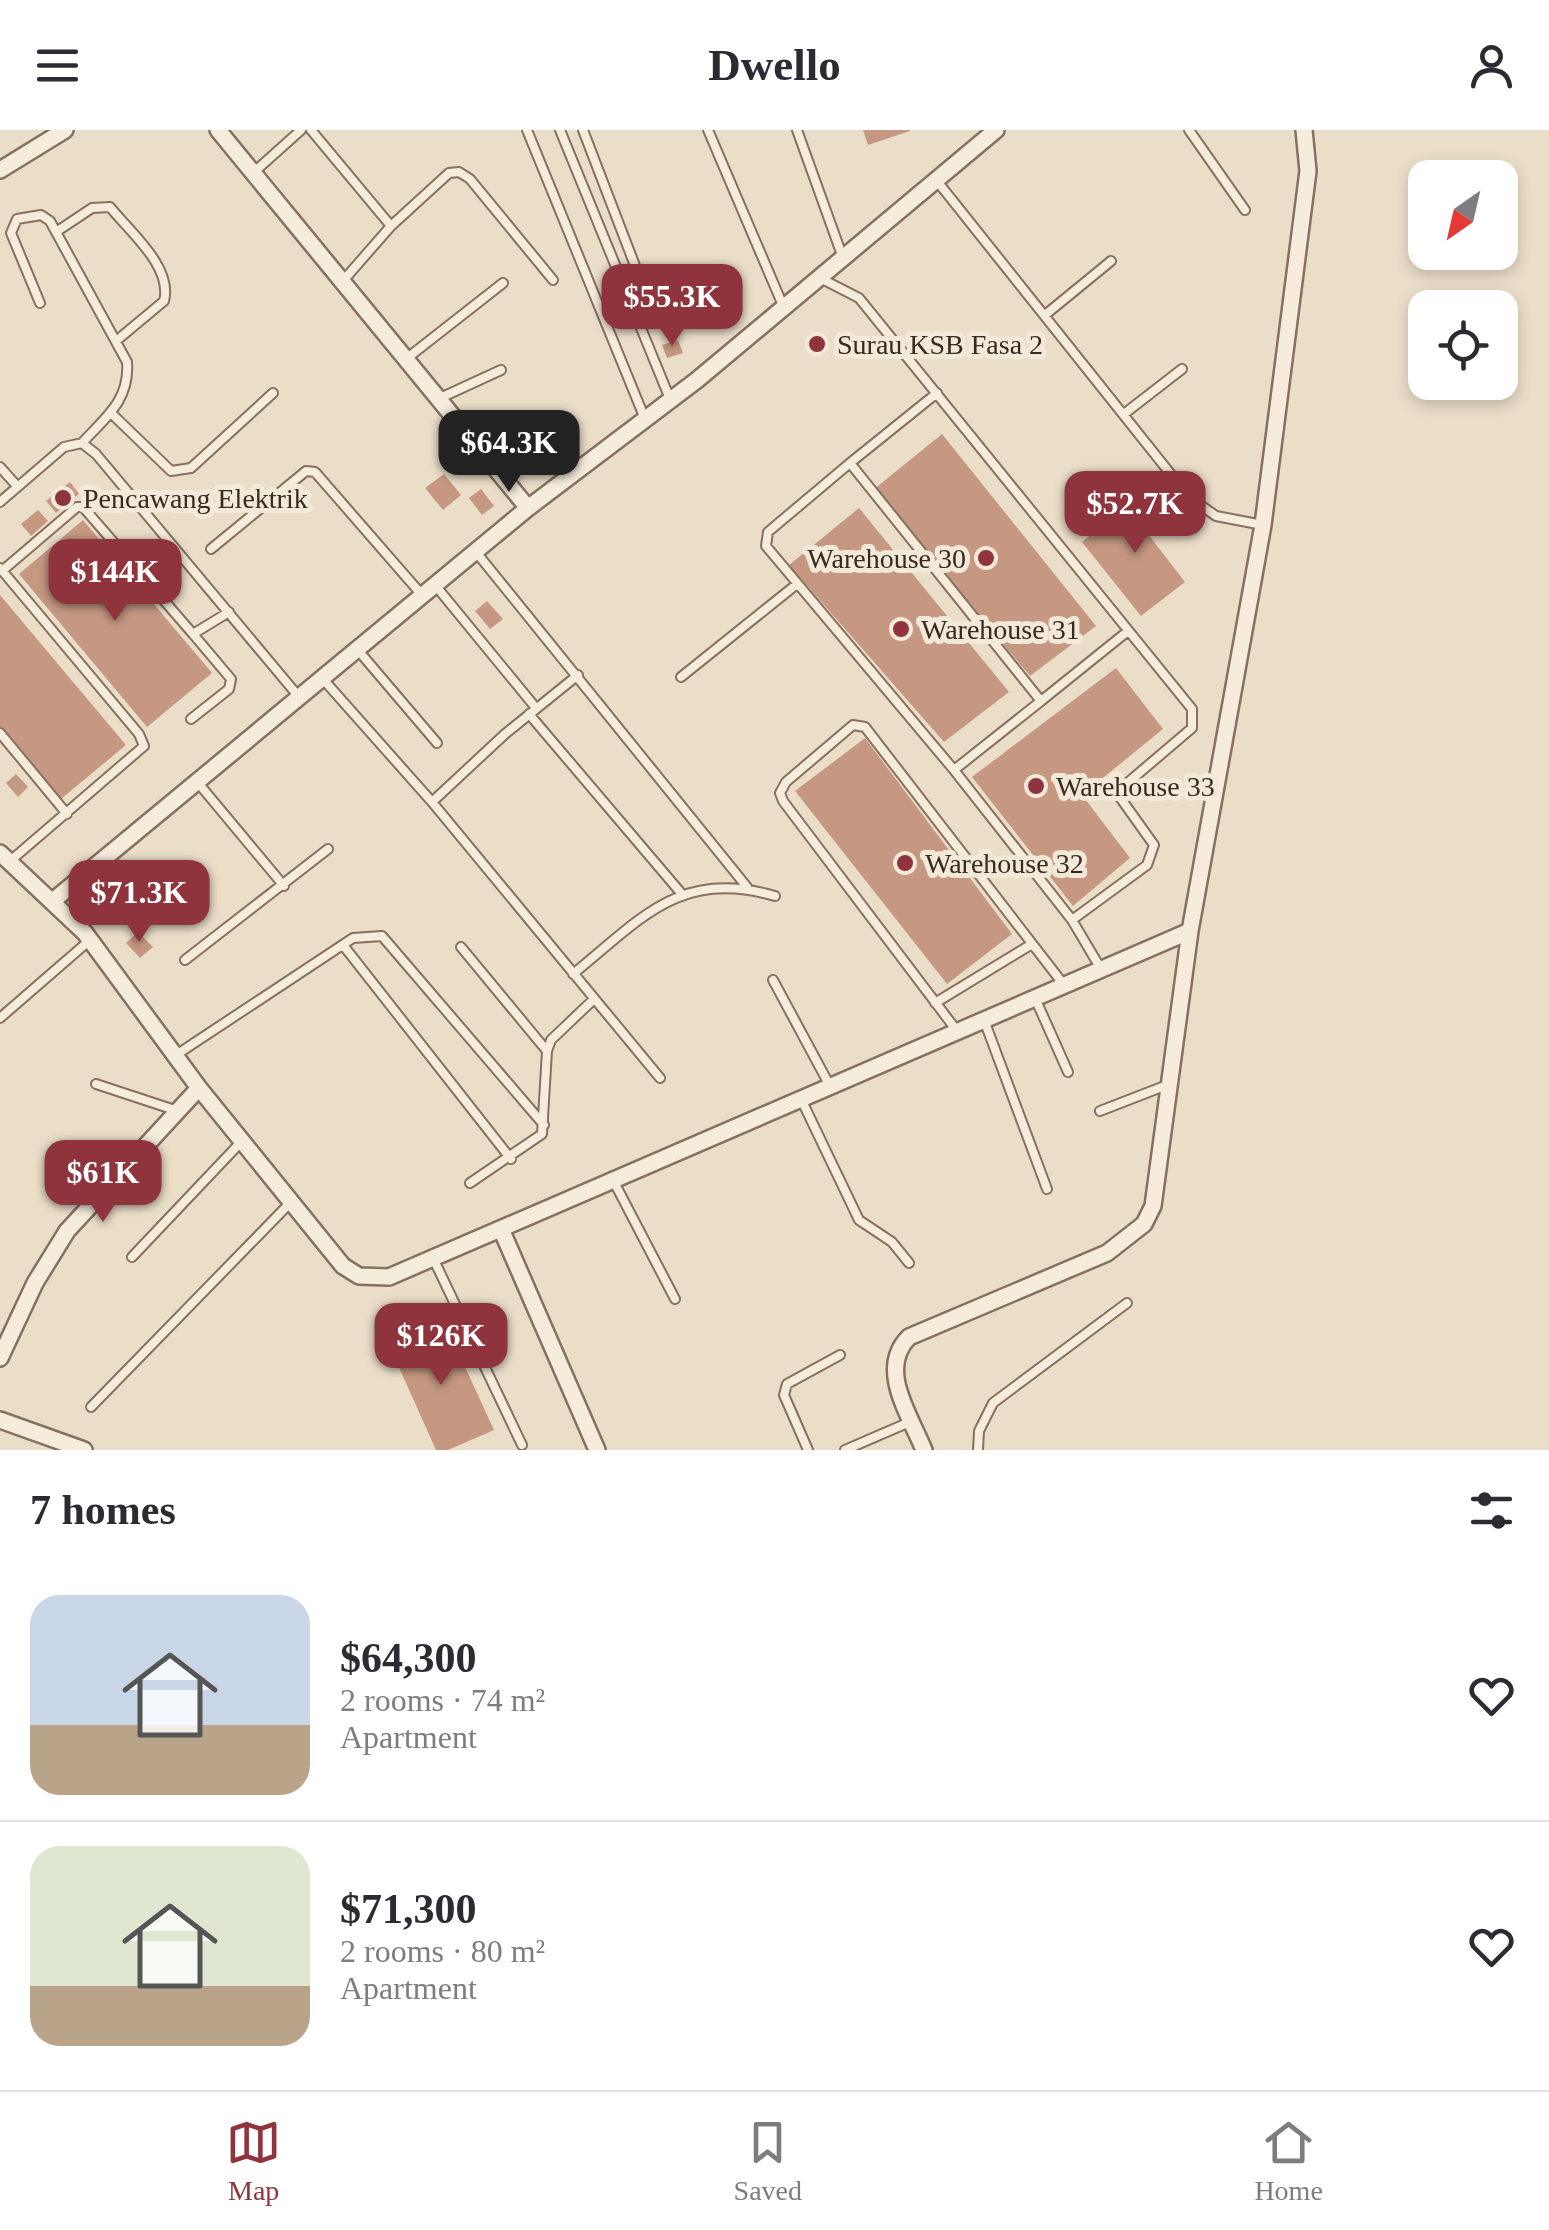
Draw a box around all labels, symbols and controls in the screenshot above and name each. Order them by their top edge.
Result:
icon: menu [30,38,85,93]
icon: person [1464,38,1519,93]
text: Dwello [708,40,841,90]
north arrow [1408,160,1518,270]
map controls [1408,160,1518,400]
pin: $55.3K [591,264,753,349]
text: $55.3K [624,278,720,314]
button: locate [1408,290,1518,400]
place label: Surau KSB Fasa 2 [837,329,1043,360]
marker: Surau KSB Fasa 2 [806,333,828,355]
pin: $64.3K [428,410,590,495]
text: $64.3K [461,424,557,460]
pin: $52.7K [1054,471,1216,556]
place label: Pencawang Elektrik [83,483,308,514]
text: $52.7K [1087,485,1183,521]
marker: Pencawang Elektrik [52,487,74,509]
pin: $144K [45,539,185,624]
place label: Warehouse 30 [807,543,966,574]
marker: Warehouse 30 [975,547,997,569]
text: $144K [71,553,159,589]
place label: Warehouse 31 [921,614,1080,645]
marker: Warehouse 31 [890,618,912,640]
place label: Warehouse 33 [1056,771,1215,802]
marker: Warehouse 33 [1025,775,1047,797]
place label: Warehouse 32 [925,848,1084,879]
marker: Warehouse 32 [894,852,916,874]
pin: $71.3K [58,860,220,945]
text: $71.3K [91,874,187,910]
pin: $61K [44,1140,162,1225]
text: $61K [67,1154,139,1190]
pin: $126K [371,1303,511,1388]
text: $126K [397,1317,485,1353]
icon: filters [1464,1483,1519,1538]
text: 7 homes [30,1487,176,1533]
icon: home [110,1635,230,1755]
text: $64,300 [340,1635,477,1681]
icon: heart [1464,1668,1519,1723]
text: 2 rooms · 74 m² [340,1682,545,1718]
text: Apartment [340,1719,477,1755]
icon: home [110,1886,230,2006]
text: $71,300 [340,1886,477,1932]
icon: heart [1464,1919,1519,1974]
text: 2 rooms · 80 m² [340,1933,545,1969]
text: Apartment [340,1970,477,2006]
tab: Map [226,2115,281,2207]
tab: Saved [734,2115,802,2207]
tab: Home [1254,2115,1323,2207]

